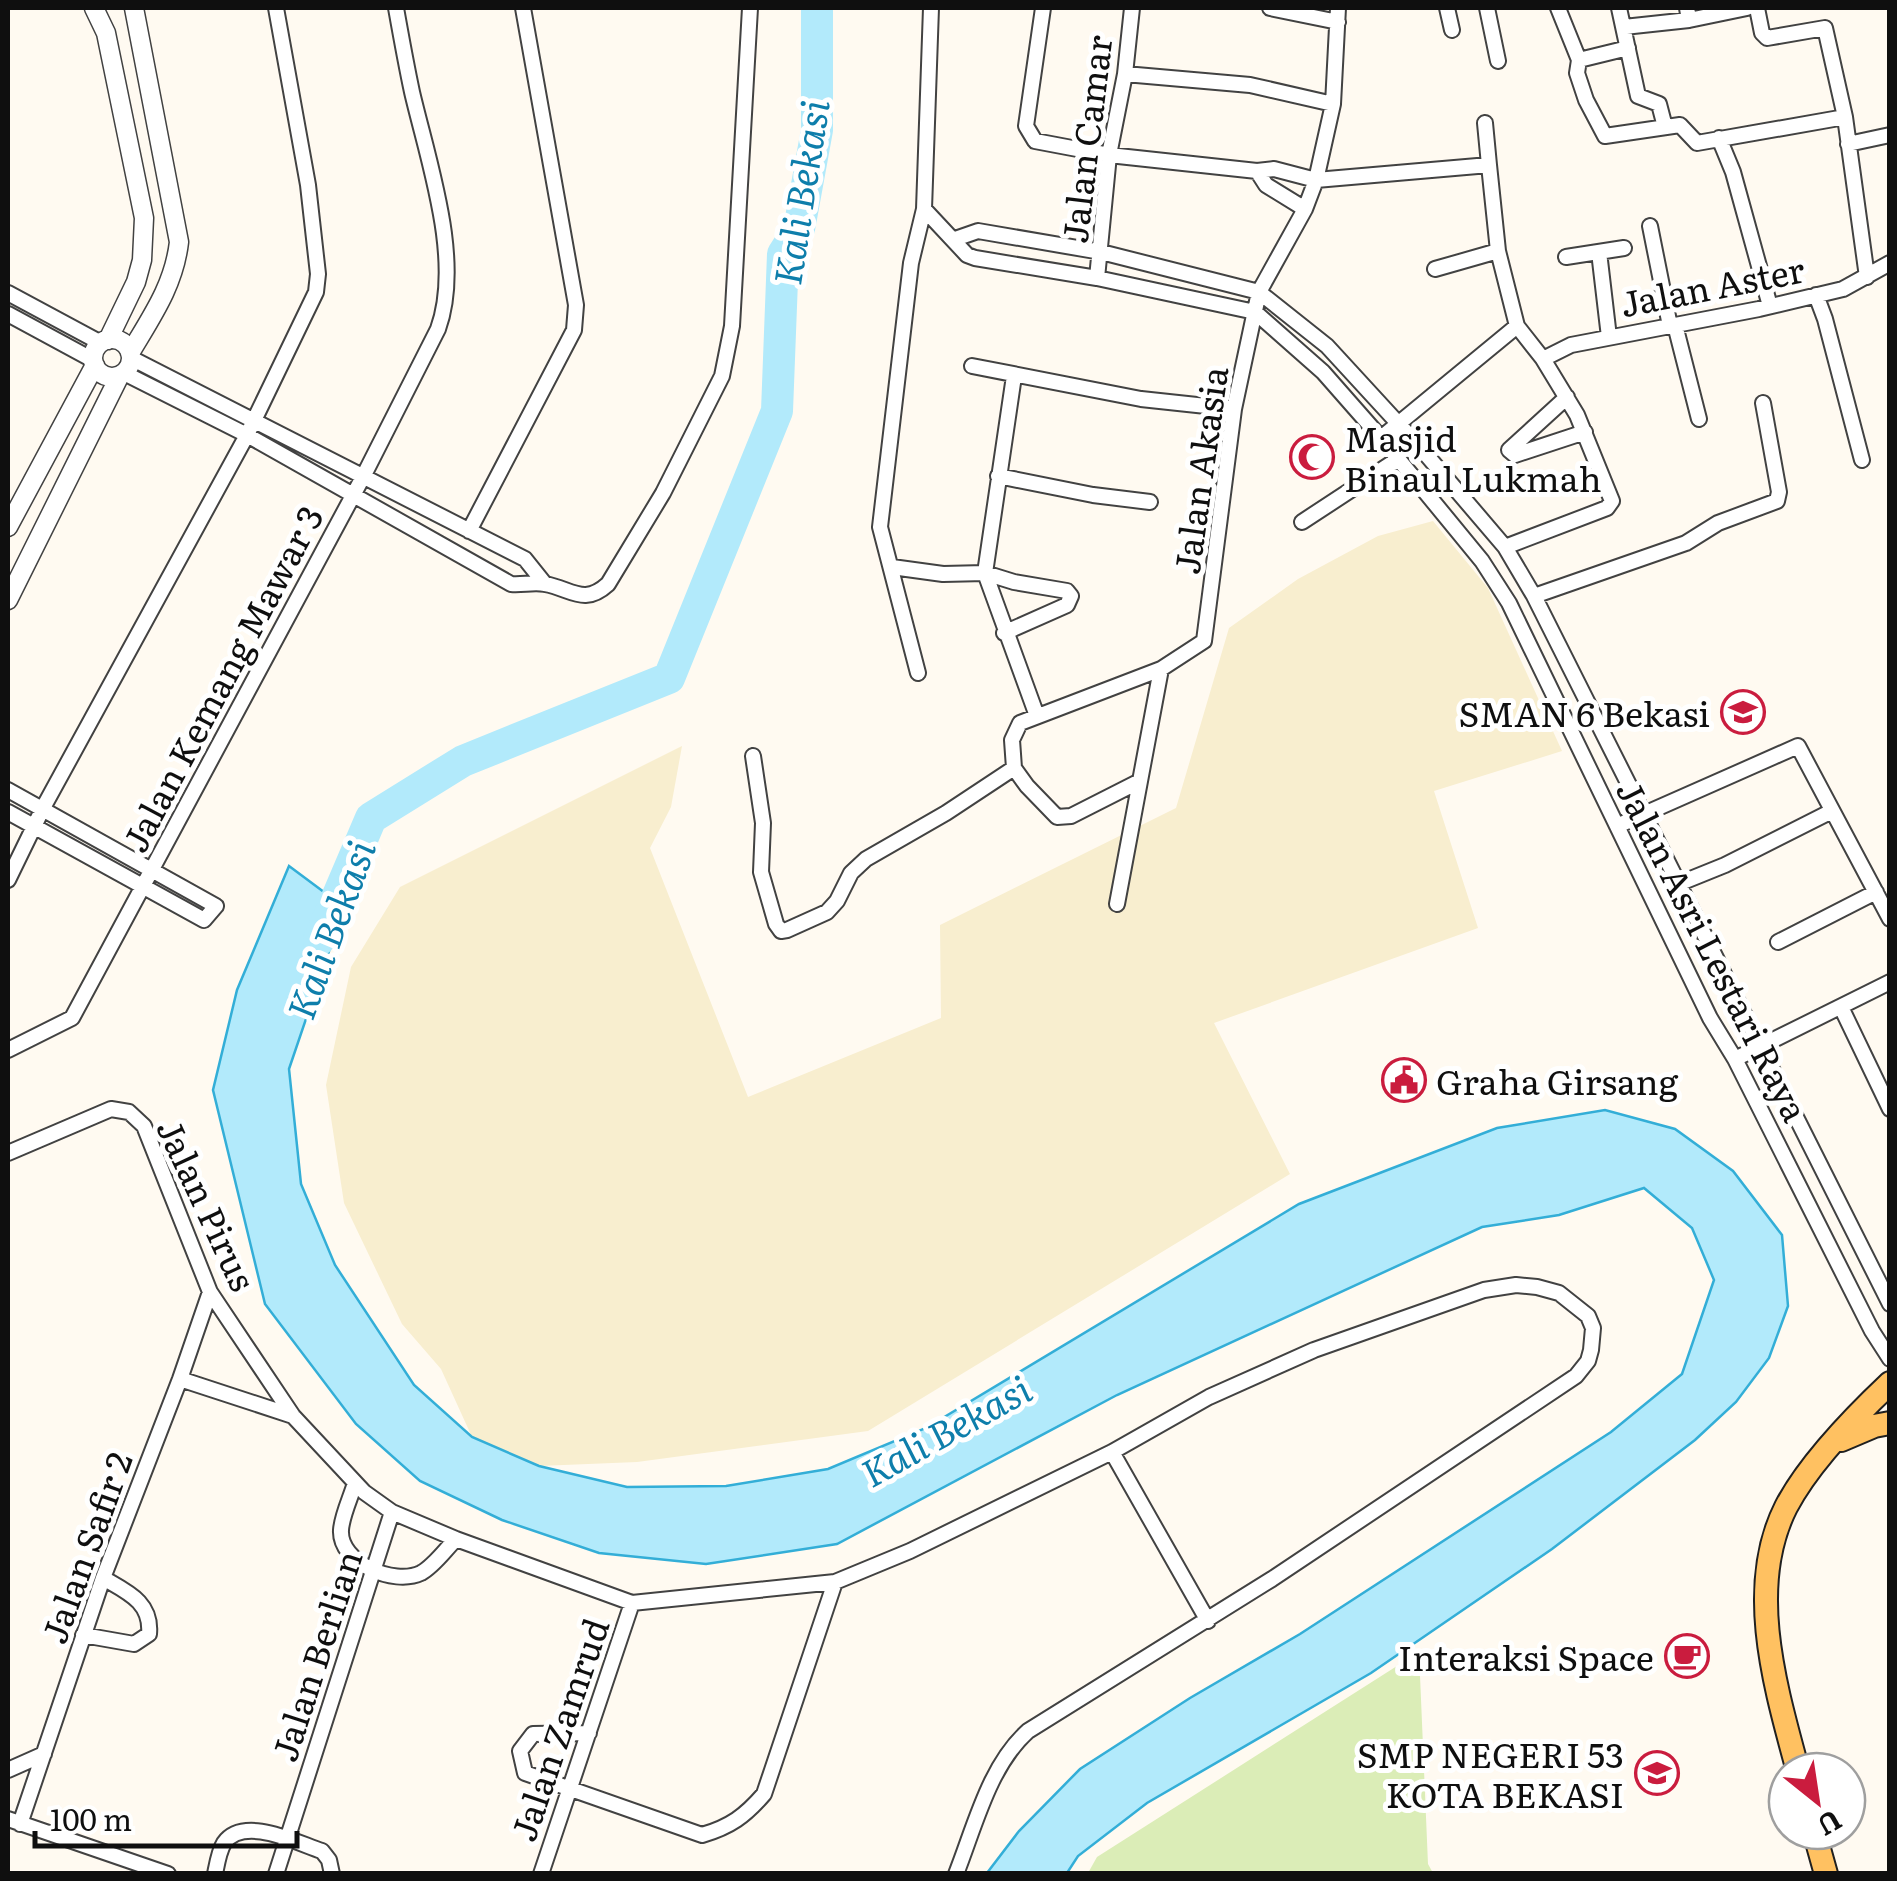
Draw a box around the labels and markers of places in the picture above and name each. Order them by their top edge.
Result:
place label: Masjid Binaul Lukmah [1344,411,1602,503]
mosque icon: Masjid Binaul Lukmah [1289,434,1335,480]
place label: SMAN 6 Bekasi [1459,686,1710,738]
school or university icon: SMAN 6 Bekasi [1720,689,1766,735]
place label: Graha Girsang [1436,1054,1679,1106]
public building icon: Graha Girsang [1381,1057,1427,1103]
place label: Interaksi Space [1398,1630,1654,1682]
cafe icon: Interaksi Space [1664,1633,1710,1679]
place label: SMP NEGERI 53 KOTA BEKASI [1357,1727,1624,1819]
school or university icon: SMP NEGERI 53 KOTA BEKASI [1634,1750,1680,1796]

